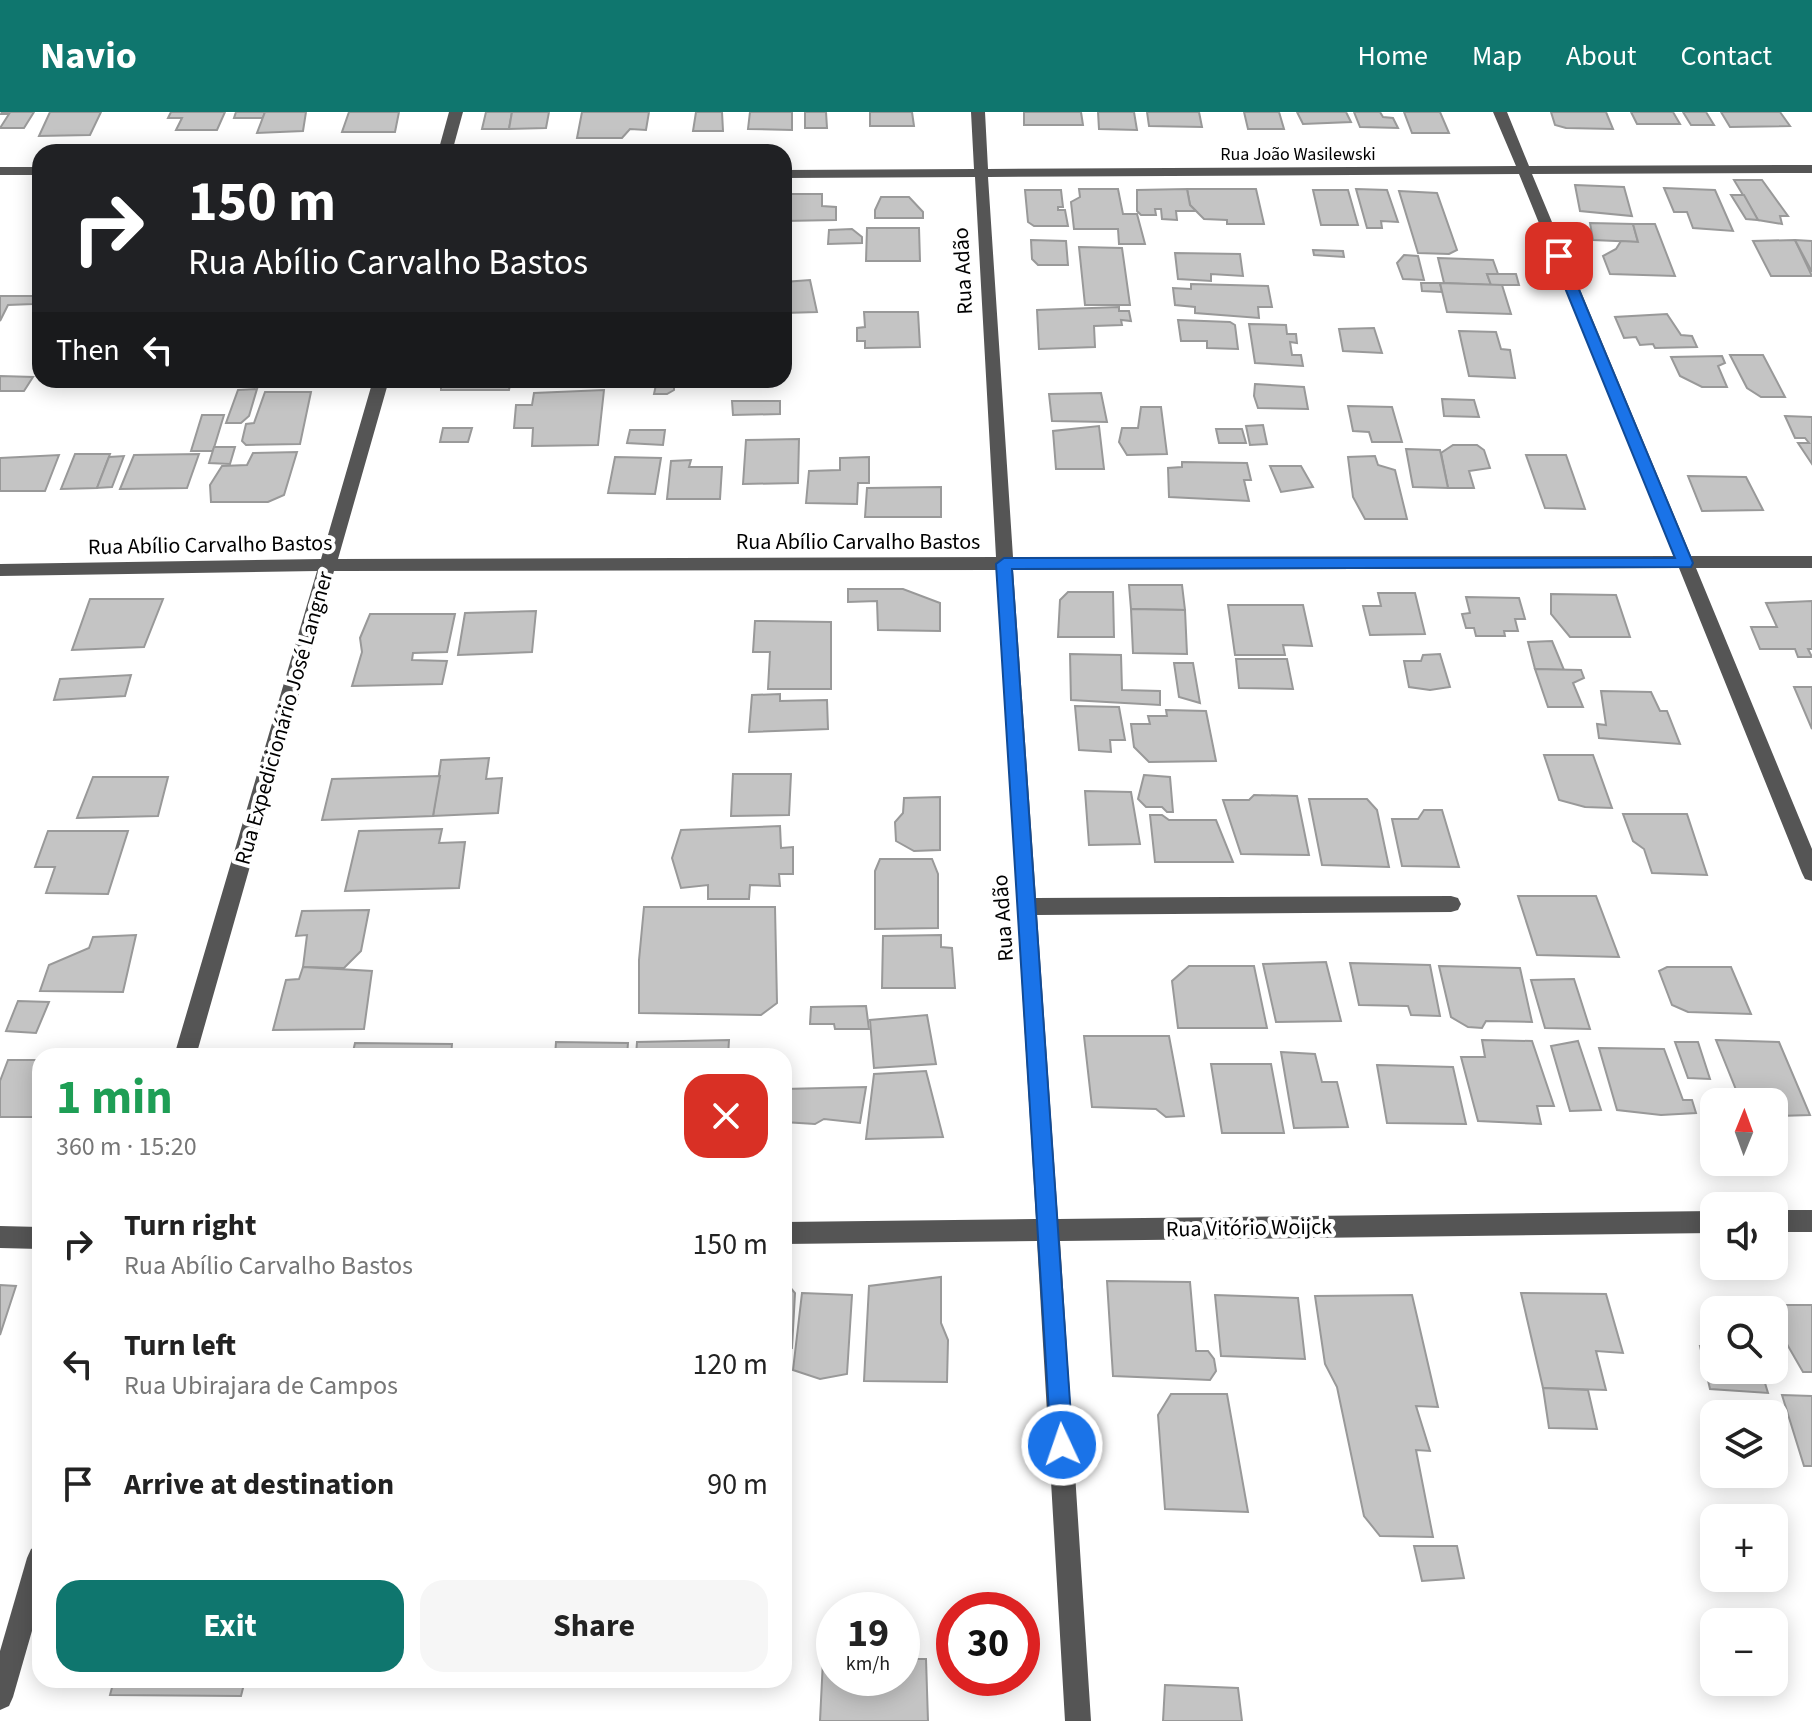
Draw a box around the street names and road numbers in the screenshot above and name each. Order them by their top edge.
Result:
street label: Rua João Wasilewski [1220,142,1376,167]
street label: Rua Adão [945,227,981,315]
street label: Rua Abílio Carvalho Bastos [736,526,980,558]
street label: Rua Abílio Carvalho Bastos [87,527,333,563]
street label: Rua Expedicionário José Langner [227,567,341,868]
street label: Rua Adão [984,873,1022,963]
street label: Rua Vitório Woijck [1166,1211,1332,1245]

